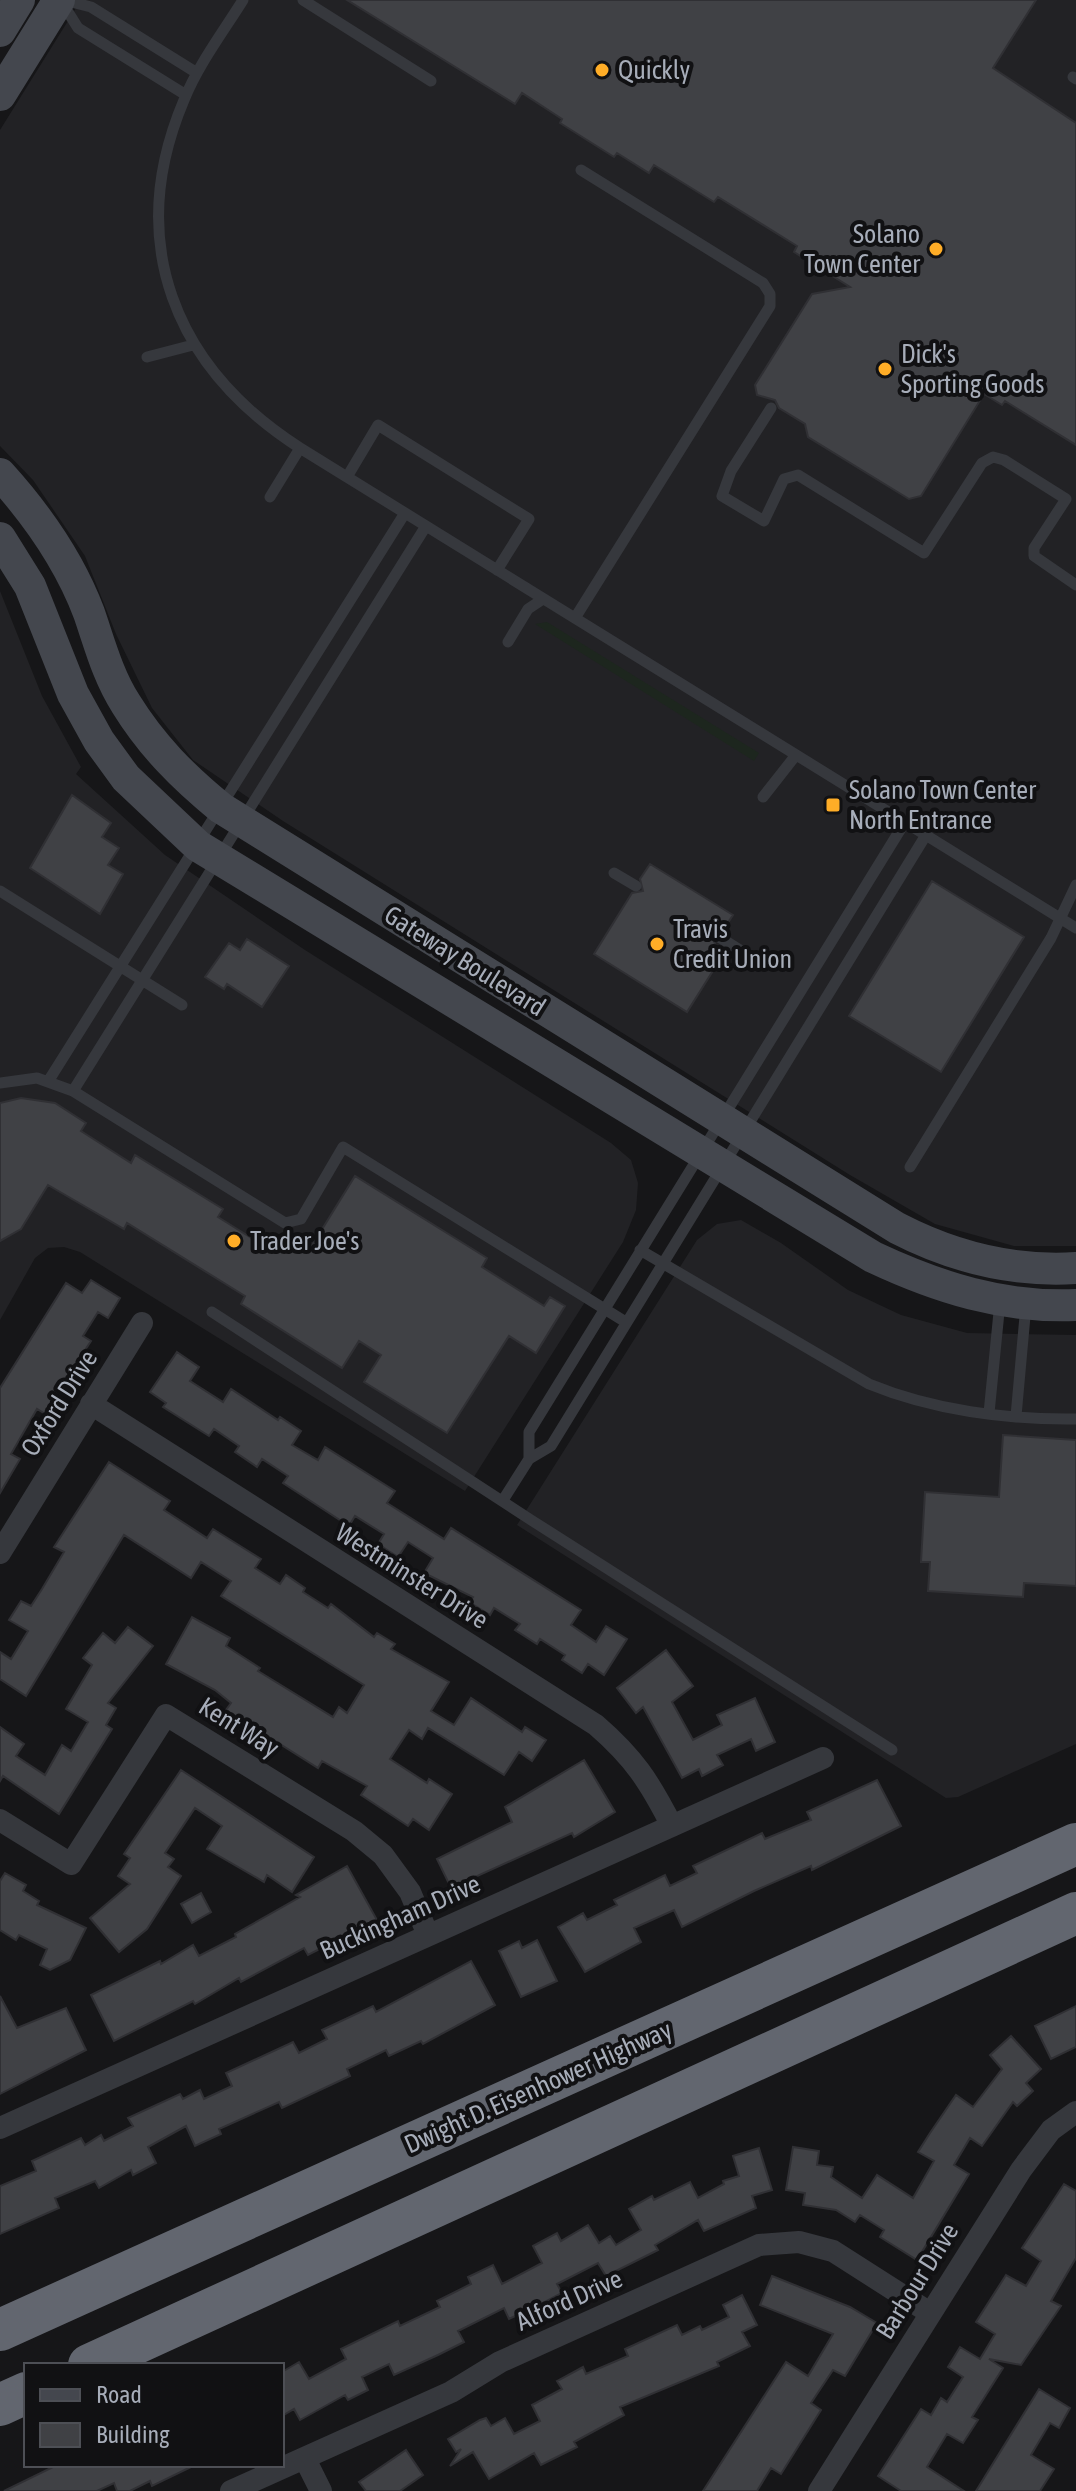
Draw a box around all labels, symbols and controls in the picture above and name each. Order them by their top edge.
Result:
place label: Quickly [618,55,690,85]
marker: Quickly [593,61,611,79]
place label: Solano Town Center [804,219,920,279]
marker: Solano Town Center [927,240,945,258]
place label: Dick's Sporting Goods [901,339,1044,399]
marker: Dick's Sporting Goods [876,360,894,378]
place label: Solano Town Center North Entrance [849,775,1036,835]
marker: Solano Town Center North Entrance [824,796,842,814]
street label: Gateway Boulevard [379,900,551,1022]
place label: Travis Credit Union [673,914,792,974]
marker: Travis Credit Union [648,935,666,953]
place label: Trader Joe's [250,1226,359,1256]
marker: Trader Joe's [225,1232,243,1250]
street label: Oxford Drive [15,1345,103,1461]
street label: Westminster Drive [330,1517,494,1635]
street label: Kent Way [193,1691,285,1763]
street label: Buckingham Drive [315,1868,485,1966]
street label: Dwight D. Eisenhower Highway [400,2014,677,2160]
street label: Barbour Drive [870,2218,964,2344]
street label: Alford Drive [511,2263,627,2337]
legend [24,2363,284,2467]
text: Road [96,2381,142,2408]
text: Building [96,2421,170,2448]

